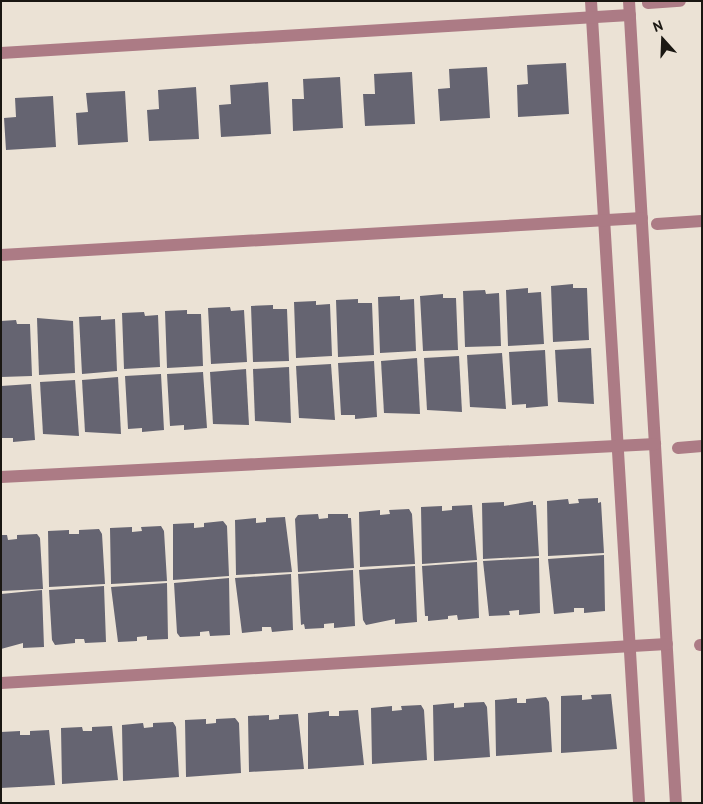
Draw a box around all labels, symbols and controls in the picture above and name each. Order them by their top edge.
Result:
north arrow [638,15,688,65]
text: N [650,16,665,36]

